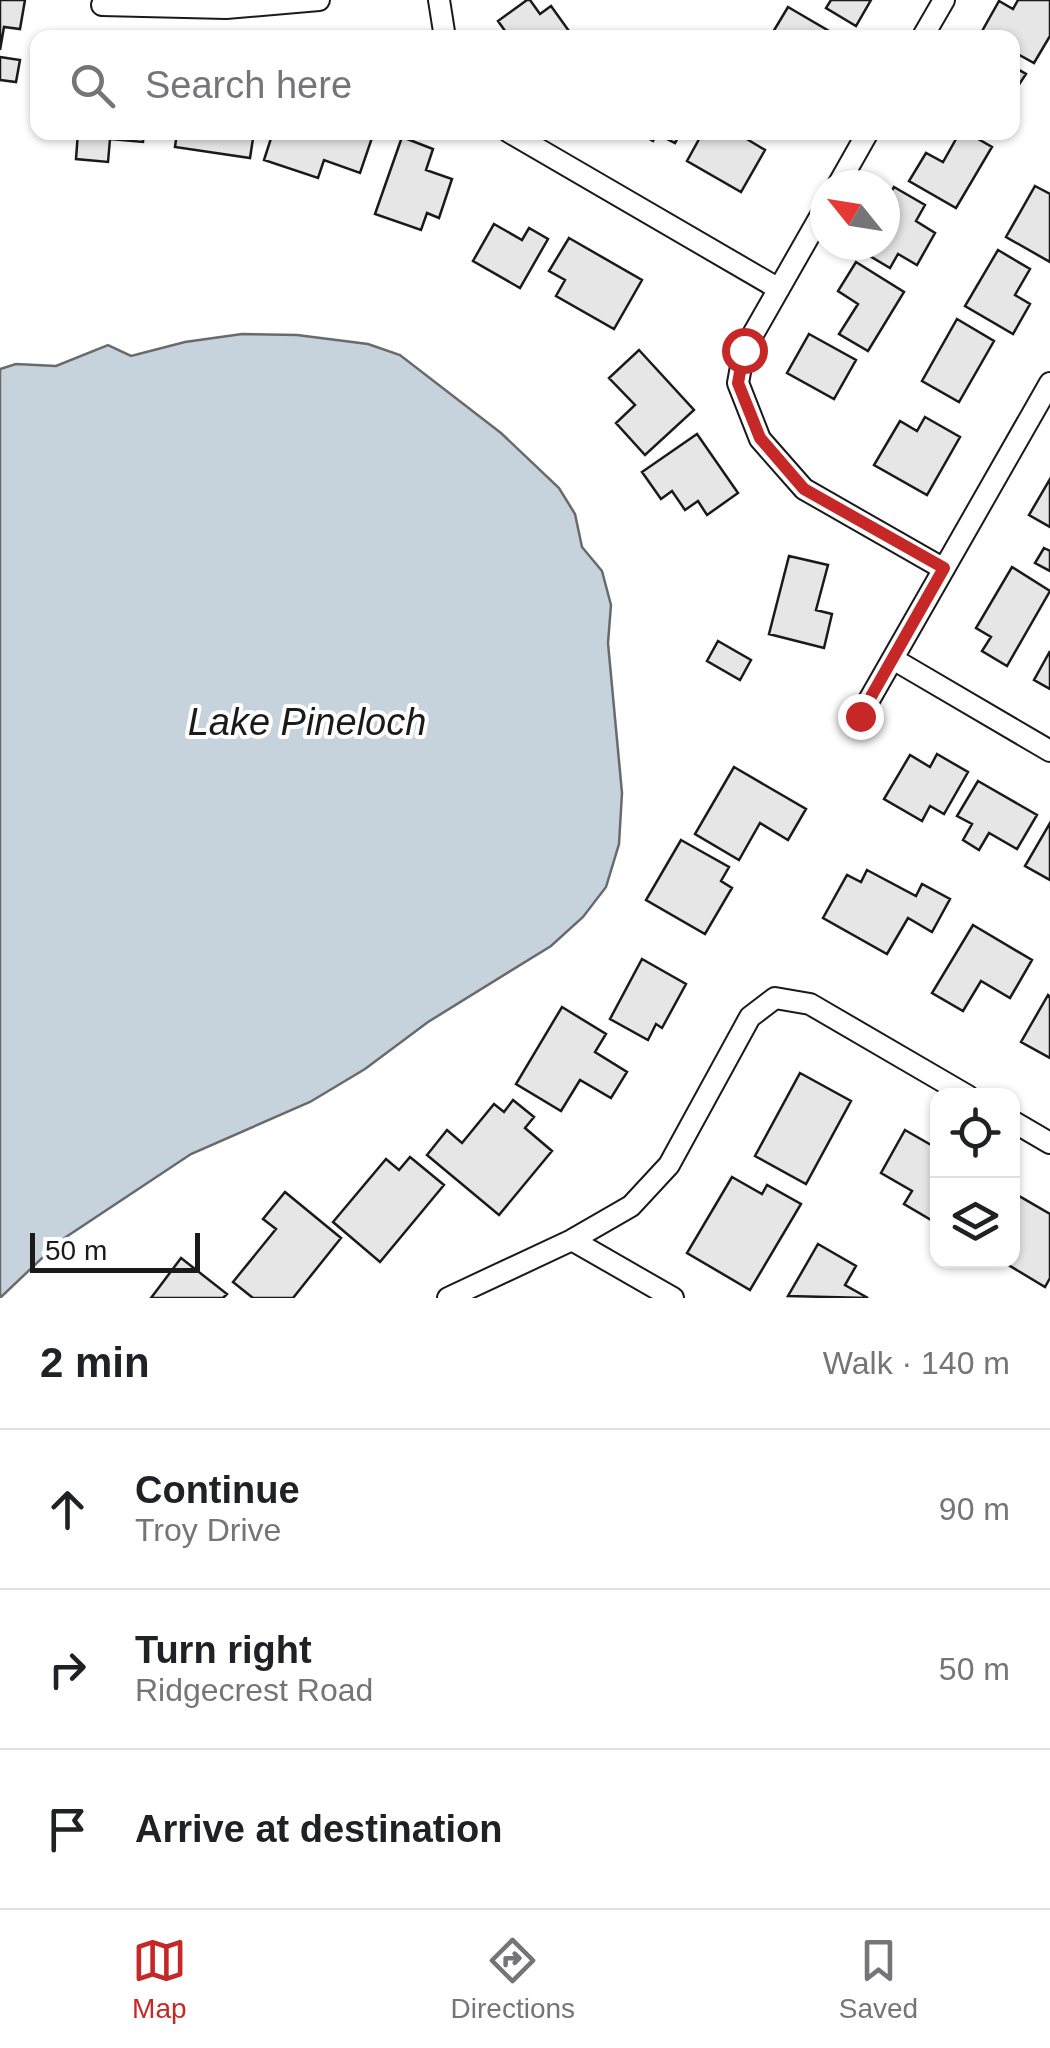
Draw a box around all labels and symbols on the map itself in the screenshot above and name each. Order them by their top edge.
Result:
north arrow [810,170,900,260]
route start [722,328,768,374]
route end [838,694,884,740]
water label: Lake Pineloch [188,701,426,743]
scale bar [30,1228,200,1272]

